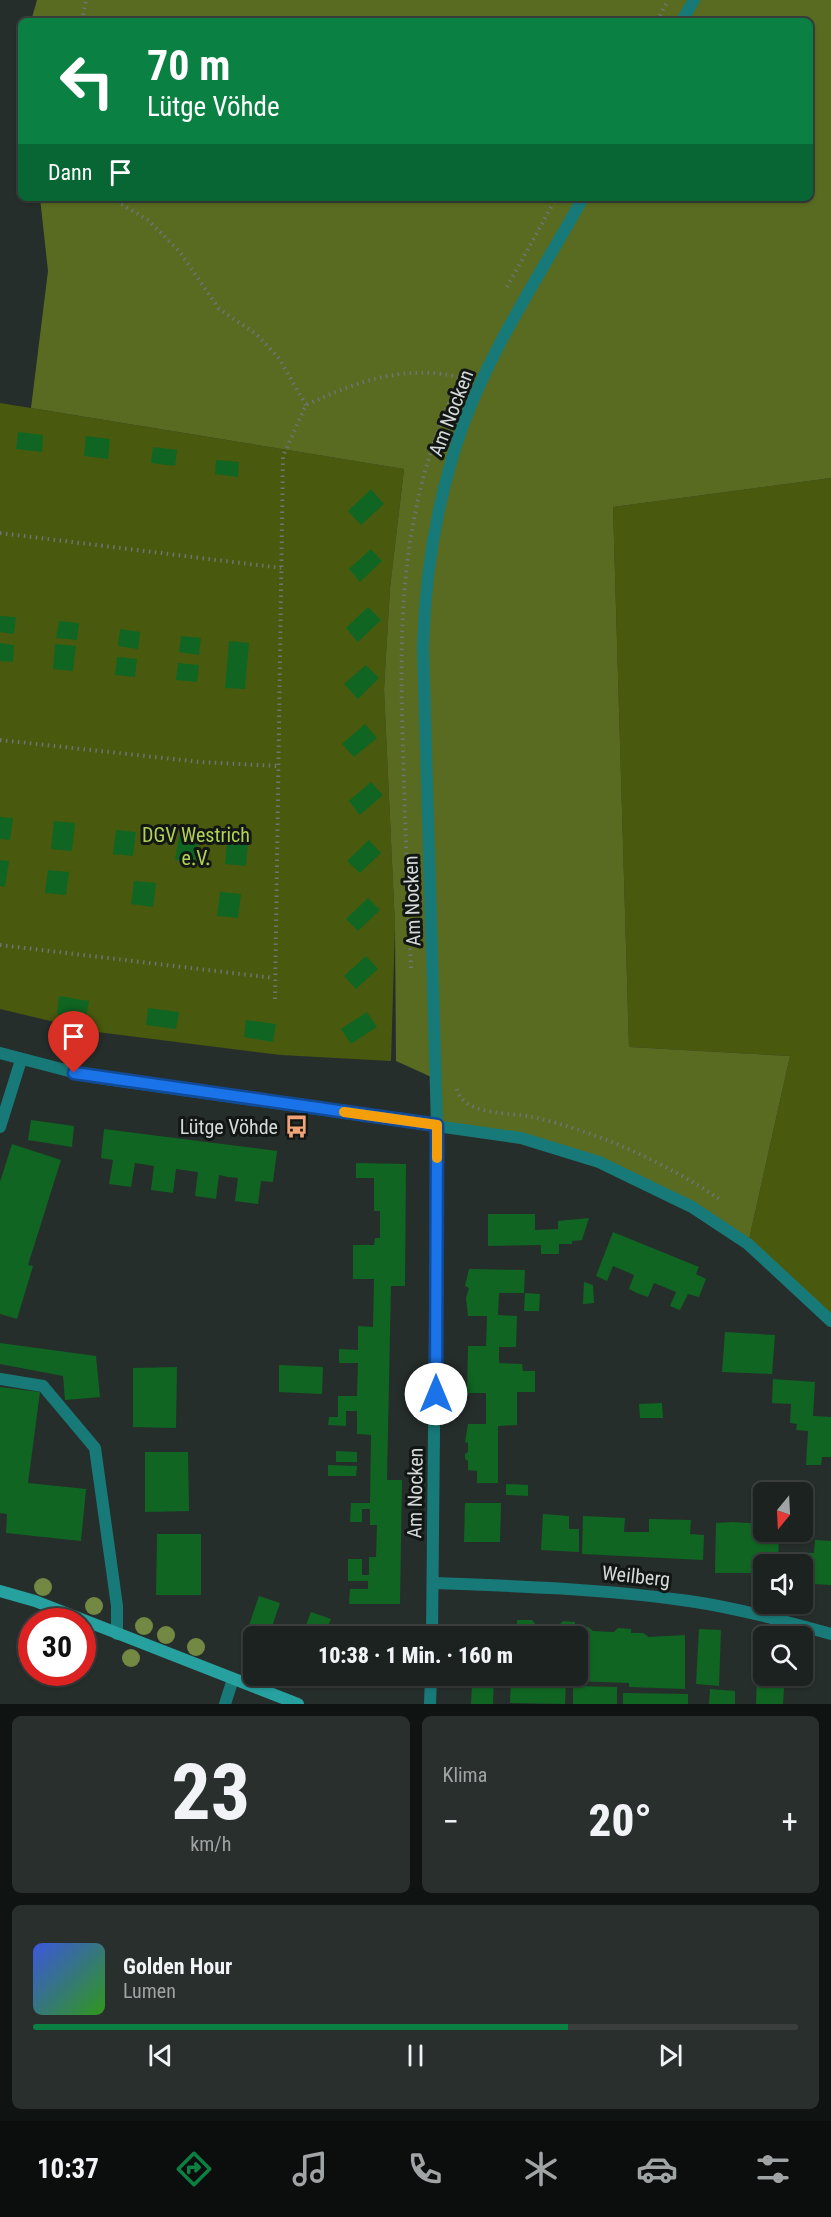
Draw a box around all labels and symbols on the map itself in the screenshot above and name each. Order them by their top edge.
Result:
street label: Am Nocken [424,366,478,460]
park label: DGV Westrich e.V. [142,823,250,870]
street label: Am Nocken [398,855,426,947]
pin [48,1011,99,1073]
bus stop icon: Lütge Vöhde [283,1114,309,1140]
place label: Lütge Vöhde [180,1115,278,1139]
position arrow [404,1362,468,1426]
street label: Am Nocken [402,1447,428,1539]
north arrow [753,1482,813,1542]
street label: Weilberg [601,1560,671,1592]
speed limit sign: 30 [18,1608,96,1686]

